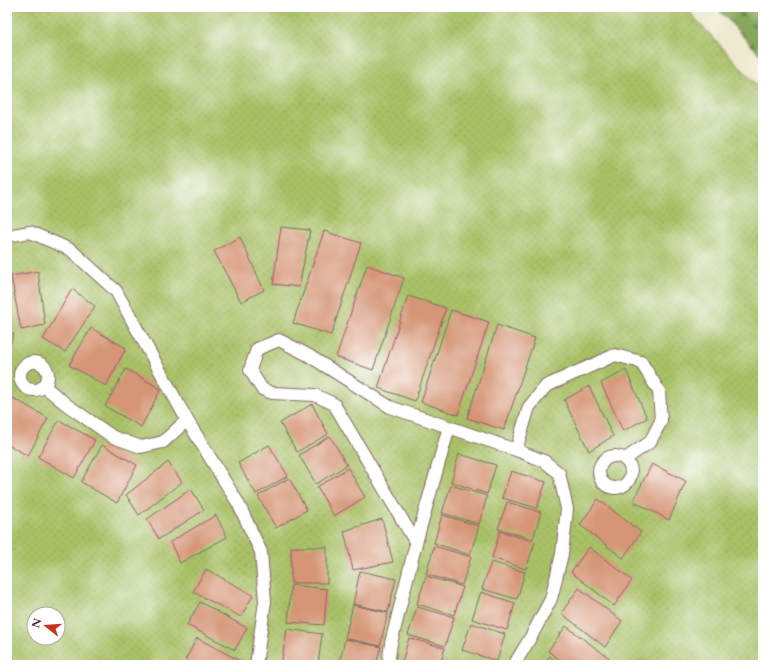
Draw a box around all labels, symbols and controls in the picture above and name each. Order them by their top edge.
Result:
north arrow [26,606,66,646]
text: N [28,616,46,630]

